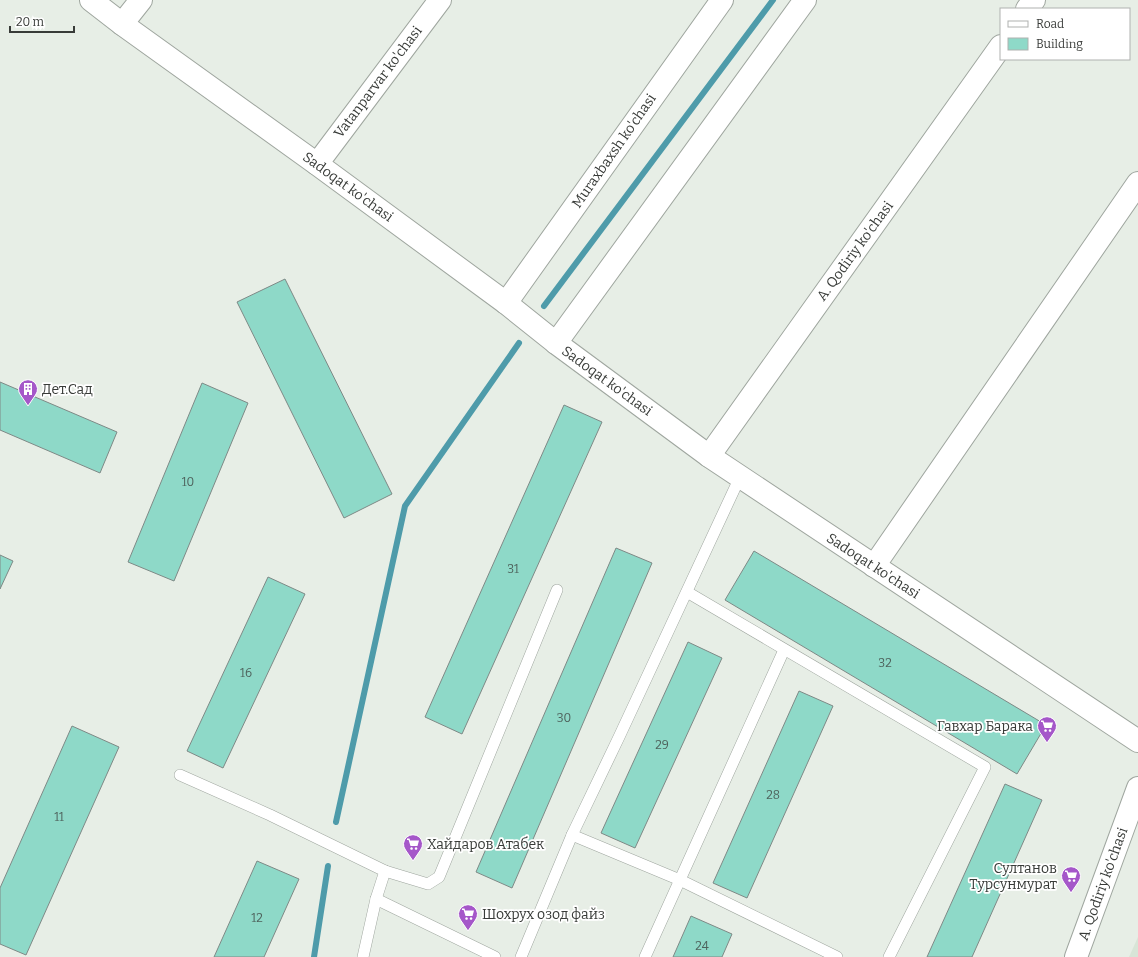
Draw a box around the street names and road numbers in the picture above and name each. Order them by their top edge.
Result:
street label: Vatanparvar ko'chasi [330,23,426,141]
street label: Muraxbaxsh ko'chasi [568,91,660,211]
street label: Sadoqat ko'chasi [299,148,397,226]
street label: A. Qodiriy ko'chasi [813,198,897,304]
street label: Sadoqat ko'chasi [558,342,656,420]
street label: Sadoqat ko'chasi [823,530,923,602]
street label: A. Qodiriy ko'chasi [1075,825,1131,943]

